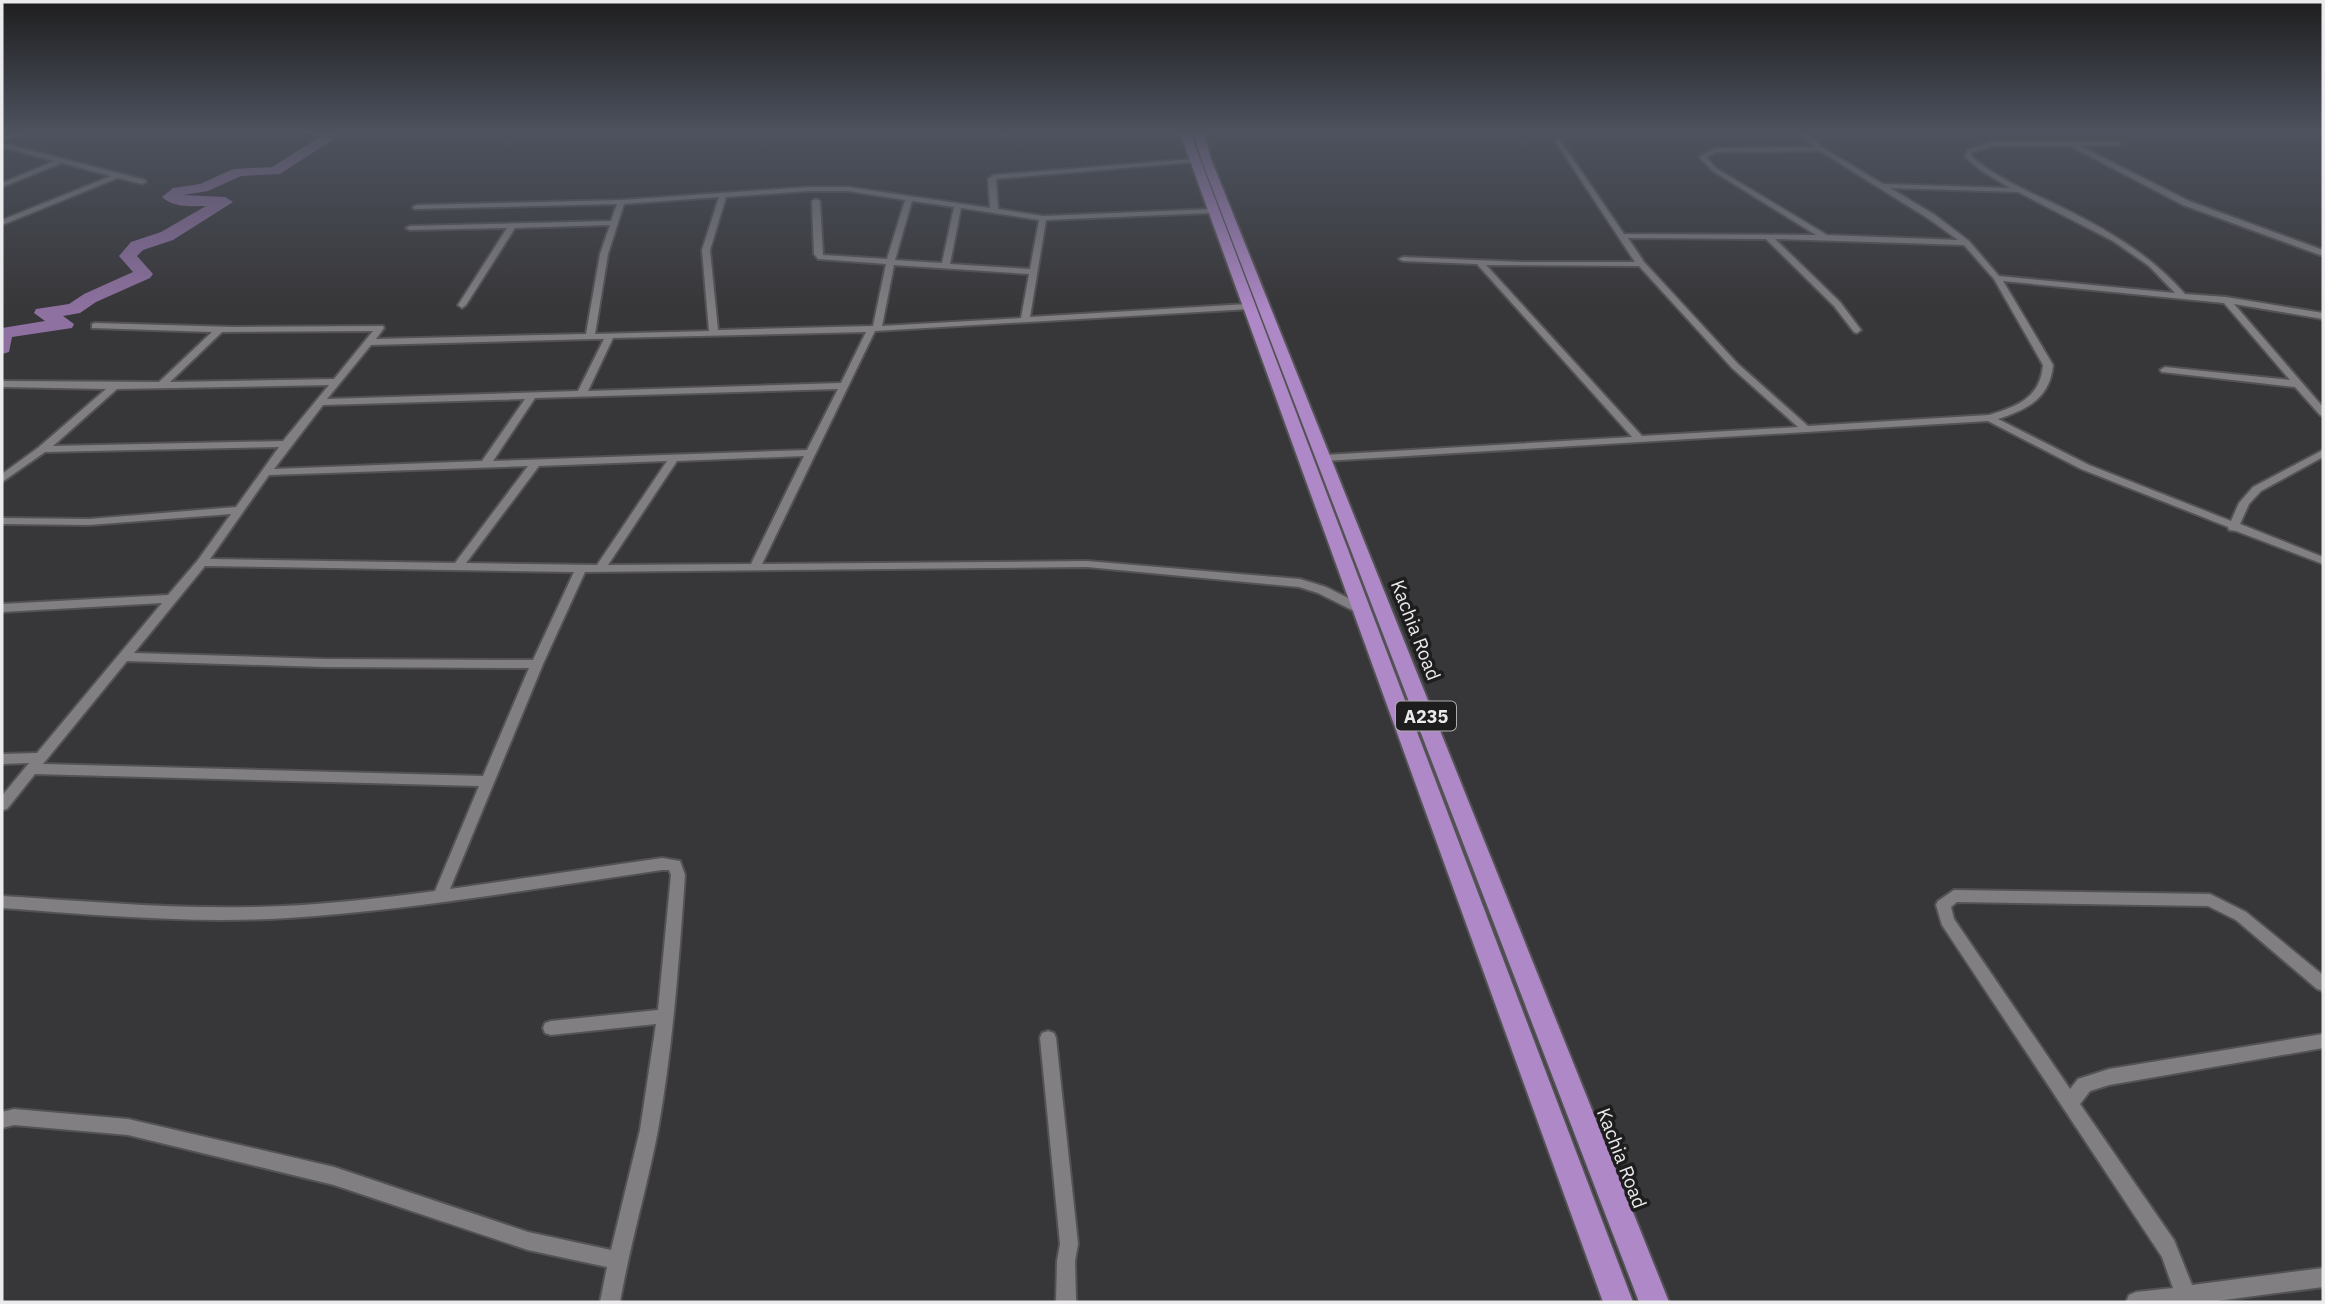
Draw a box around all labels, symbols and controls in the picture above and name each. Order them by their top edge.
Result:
street label: Kachia Road [1386,577,1446,683]
road number: A235 [1396,702,1456,730]
street label: Kachia Road [1592,1105,1652,1211]

